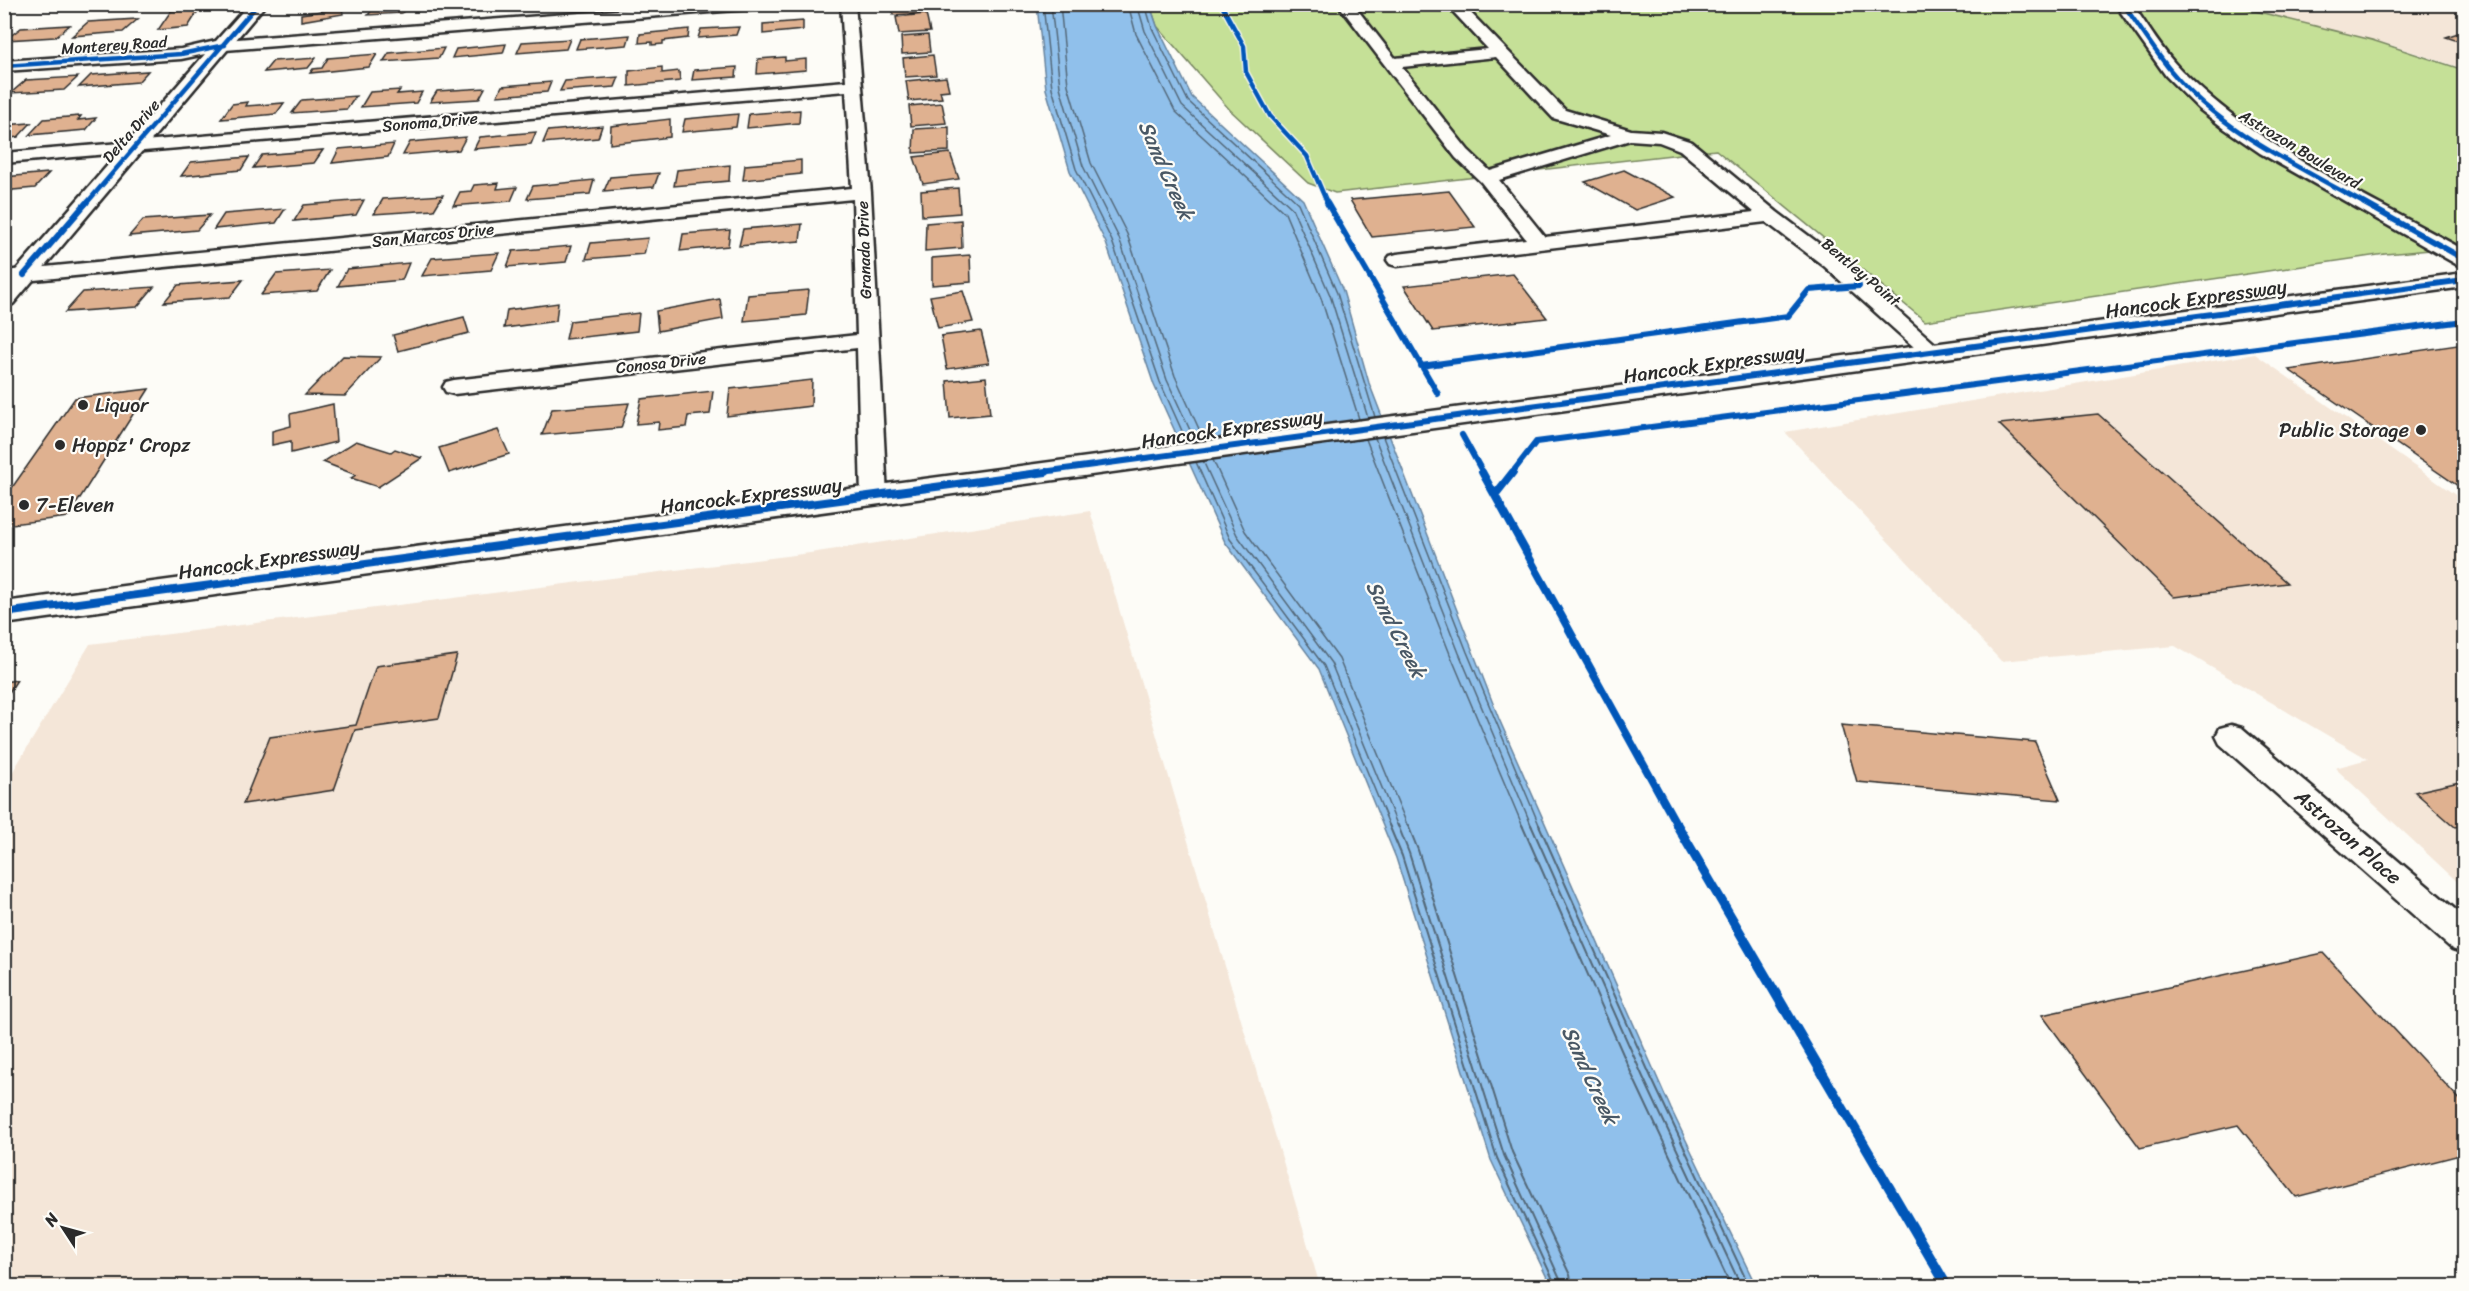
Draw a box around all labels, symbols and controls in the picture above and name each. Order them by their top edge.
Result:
street label: Monterey Road [60,27,169,63]
street label: Delta Drive [95,92,167,170]
street label: Astrozon Boulevard [2233,101,2368,198]
street label: Sonoma Drive [381,103,479,141]
water label: Sand Creek [1127,114,1206,228]
street label: Granada Drive [848,200,880,300]
street label: San Marcos Drive [370,214,496,256]
street label: Bentley Point [1815,230,1908,314]
street label: Hancock Expressway [2103,269,2290,329]
street label: Hancock Expressway [1621,334,1808,394]
street label: Conosa Drive [614,344,708,382]
place label: Liquor [95,388,150,423]
marker: Liquor [76,398,90,412]
street label: Hancock Expressway [1139,399,1326,459]
place label: Public Storage [2279,413,2409,448]
marker: Public Storage [2414,423,2428,437]
place label: Hoppz' Cropz [72,428,191,463]
marker: Hoppz' Cropz [53,438,67,452]
street label: Hancock Expressway [658,467,845,525]
place label: 7-Eleven [36,488,114,523]
marker: 7-Eleven [17,498,31,512]
street label: Hancock Expressway [176,530,363,590]
water label: Sand Creek [1355,573,1438,687]
street label: Astrozon Place [2285,779,2410,894]
water label: Sand Creek [1551,1019,1631,1133]
north arrow [33,1198,93,1258]
text: N [36,1206,67,1233]

